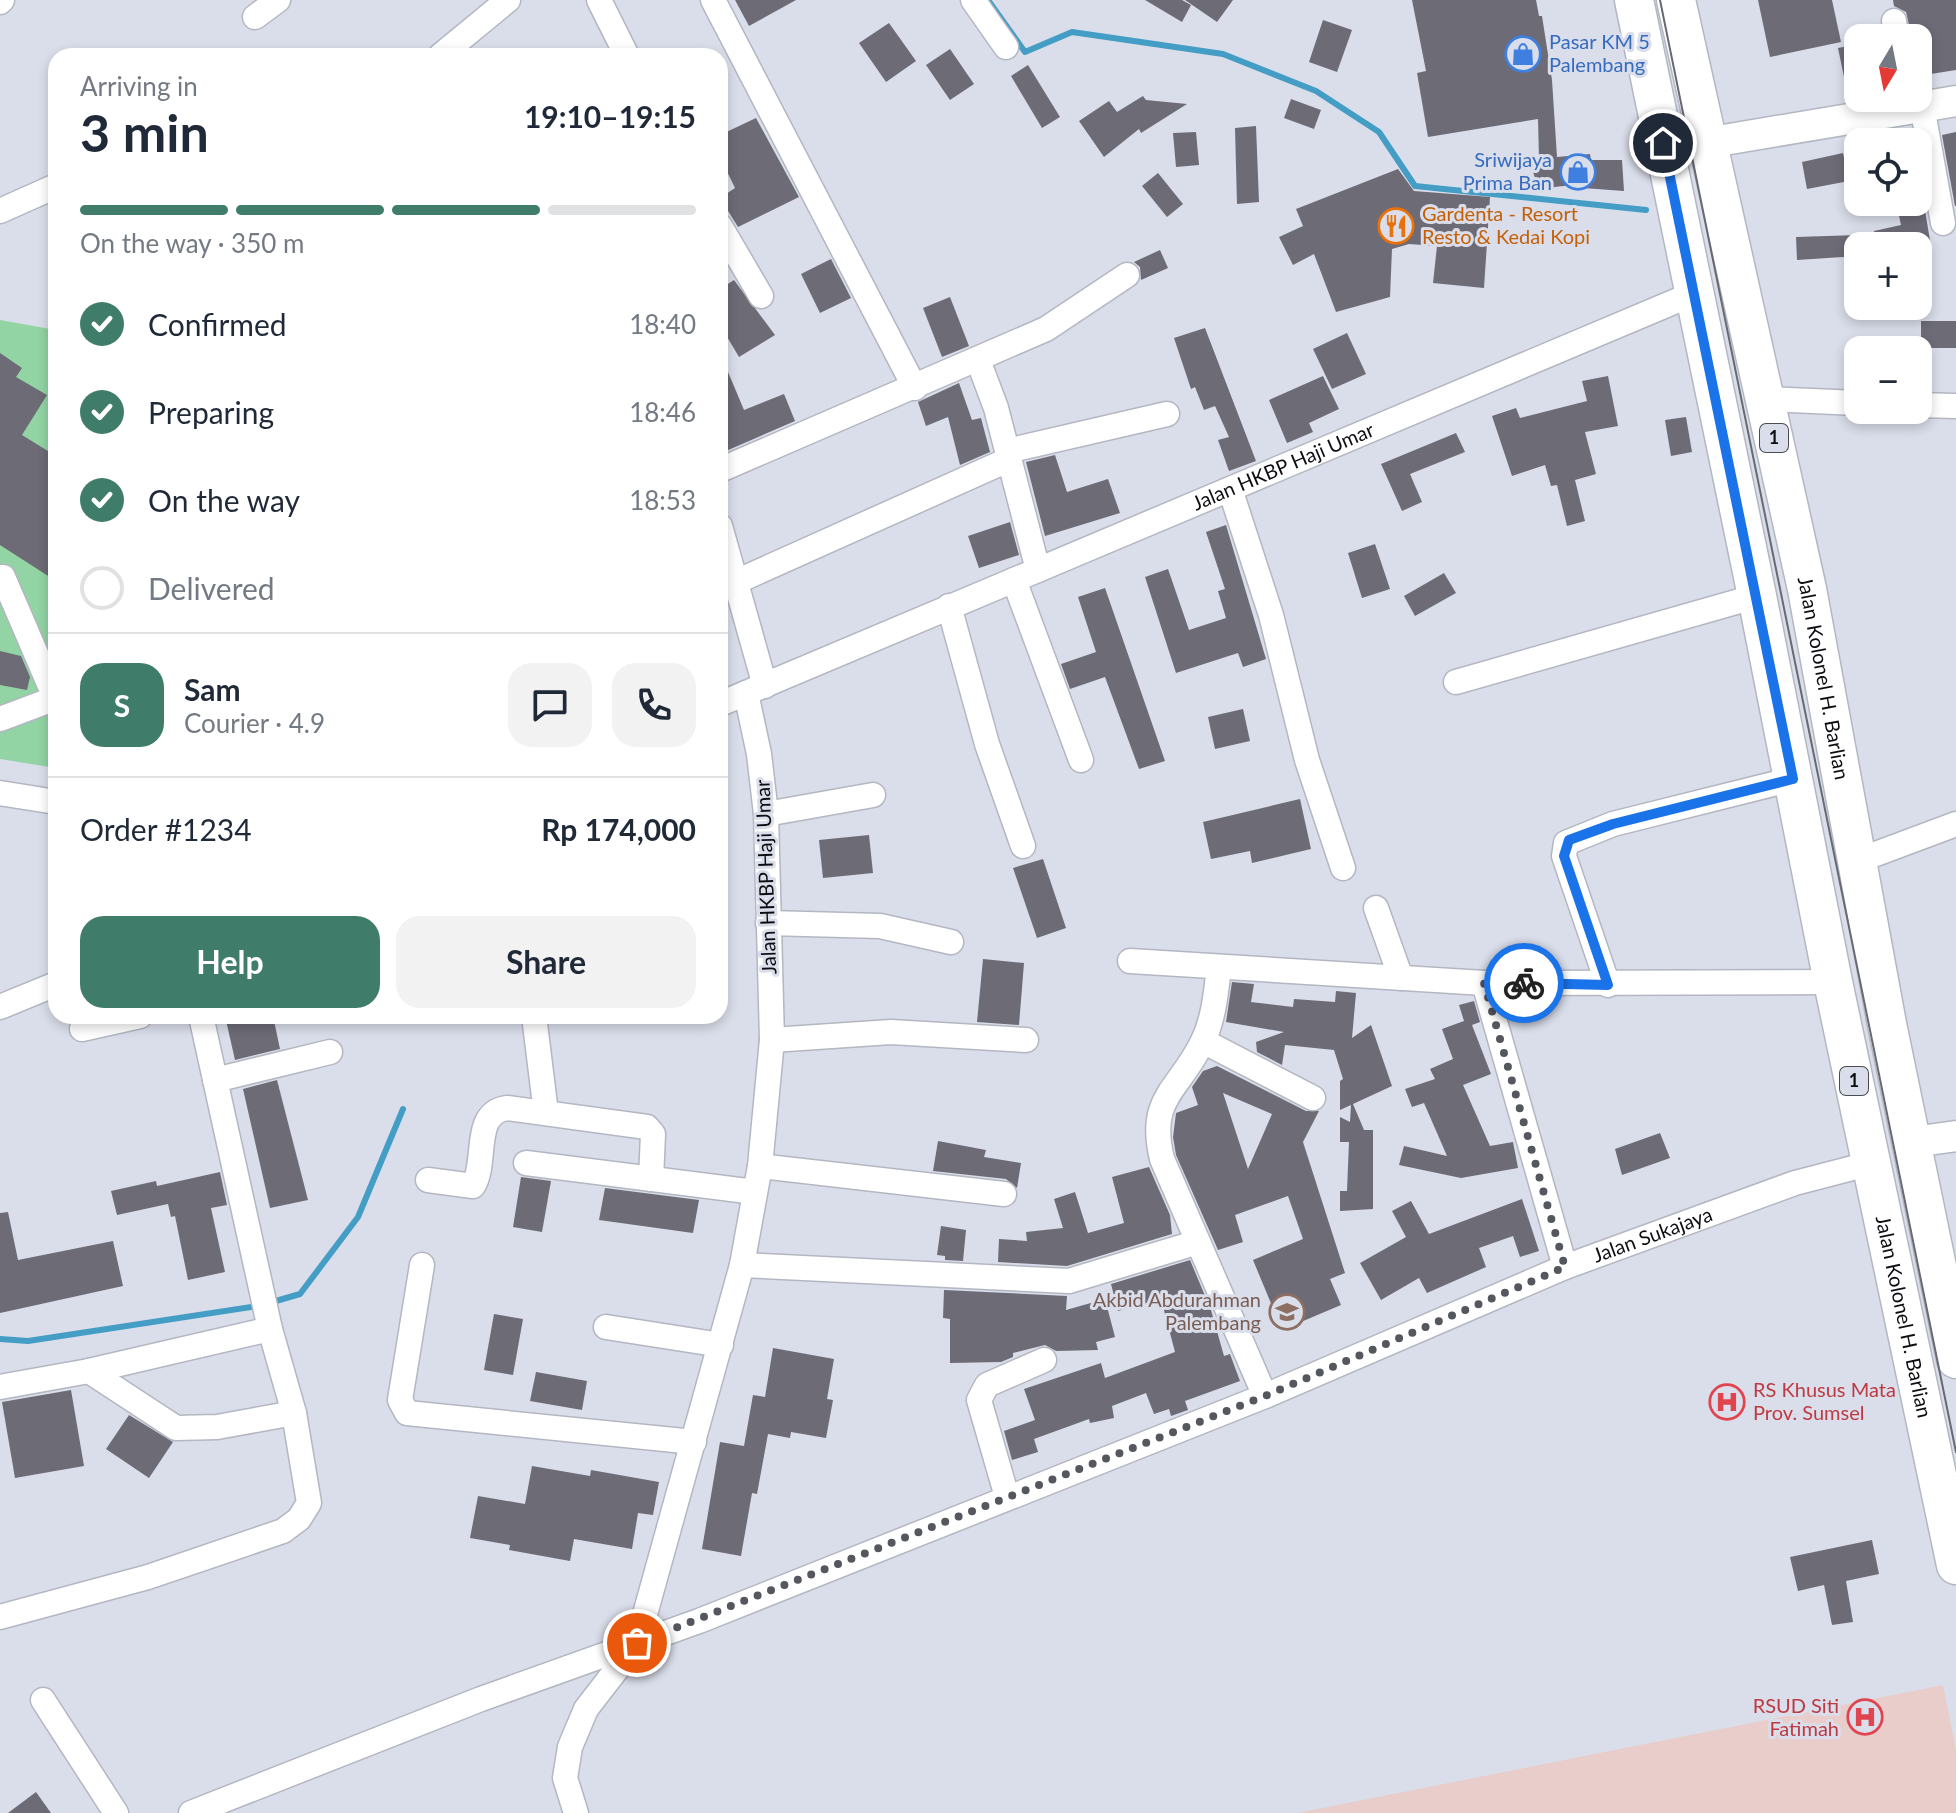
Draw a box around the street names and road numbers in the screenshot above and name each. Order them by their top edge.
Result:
street label: Jalan HKBP Haji Umar [1188,416,1378,515]
road number: 1 [1760,424,1788,452]
street label: Jalan Kolonel H. Barlian [1794,574,1855,782]
street label: Jalan HKBP Haji Umar [750,779,780,975]
road number: 1 [1840,1067,1868,1095]
street label: Jalan Sukajaya [1589,1201,1715,1267]
street label: Jalan Kolonel H. Barlian [1872,1213,1938,1420]

